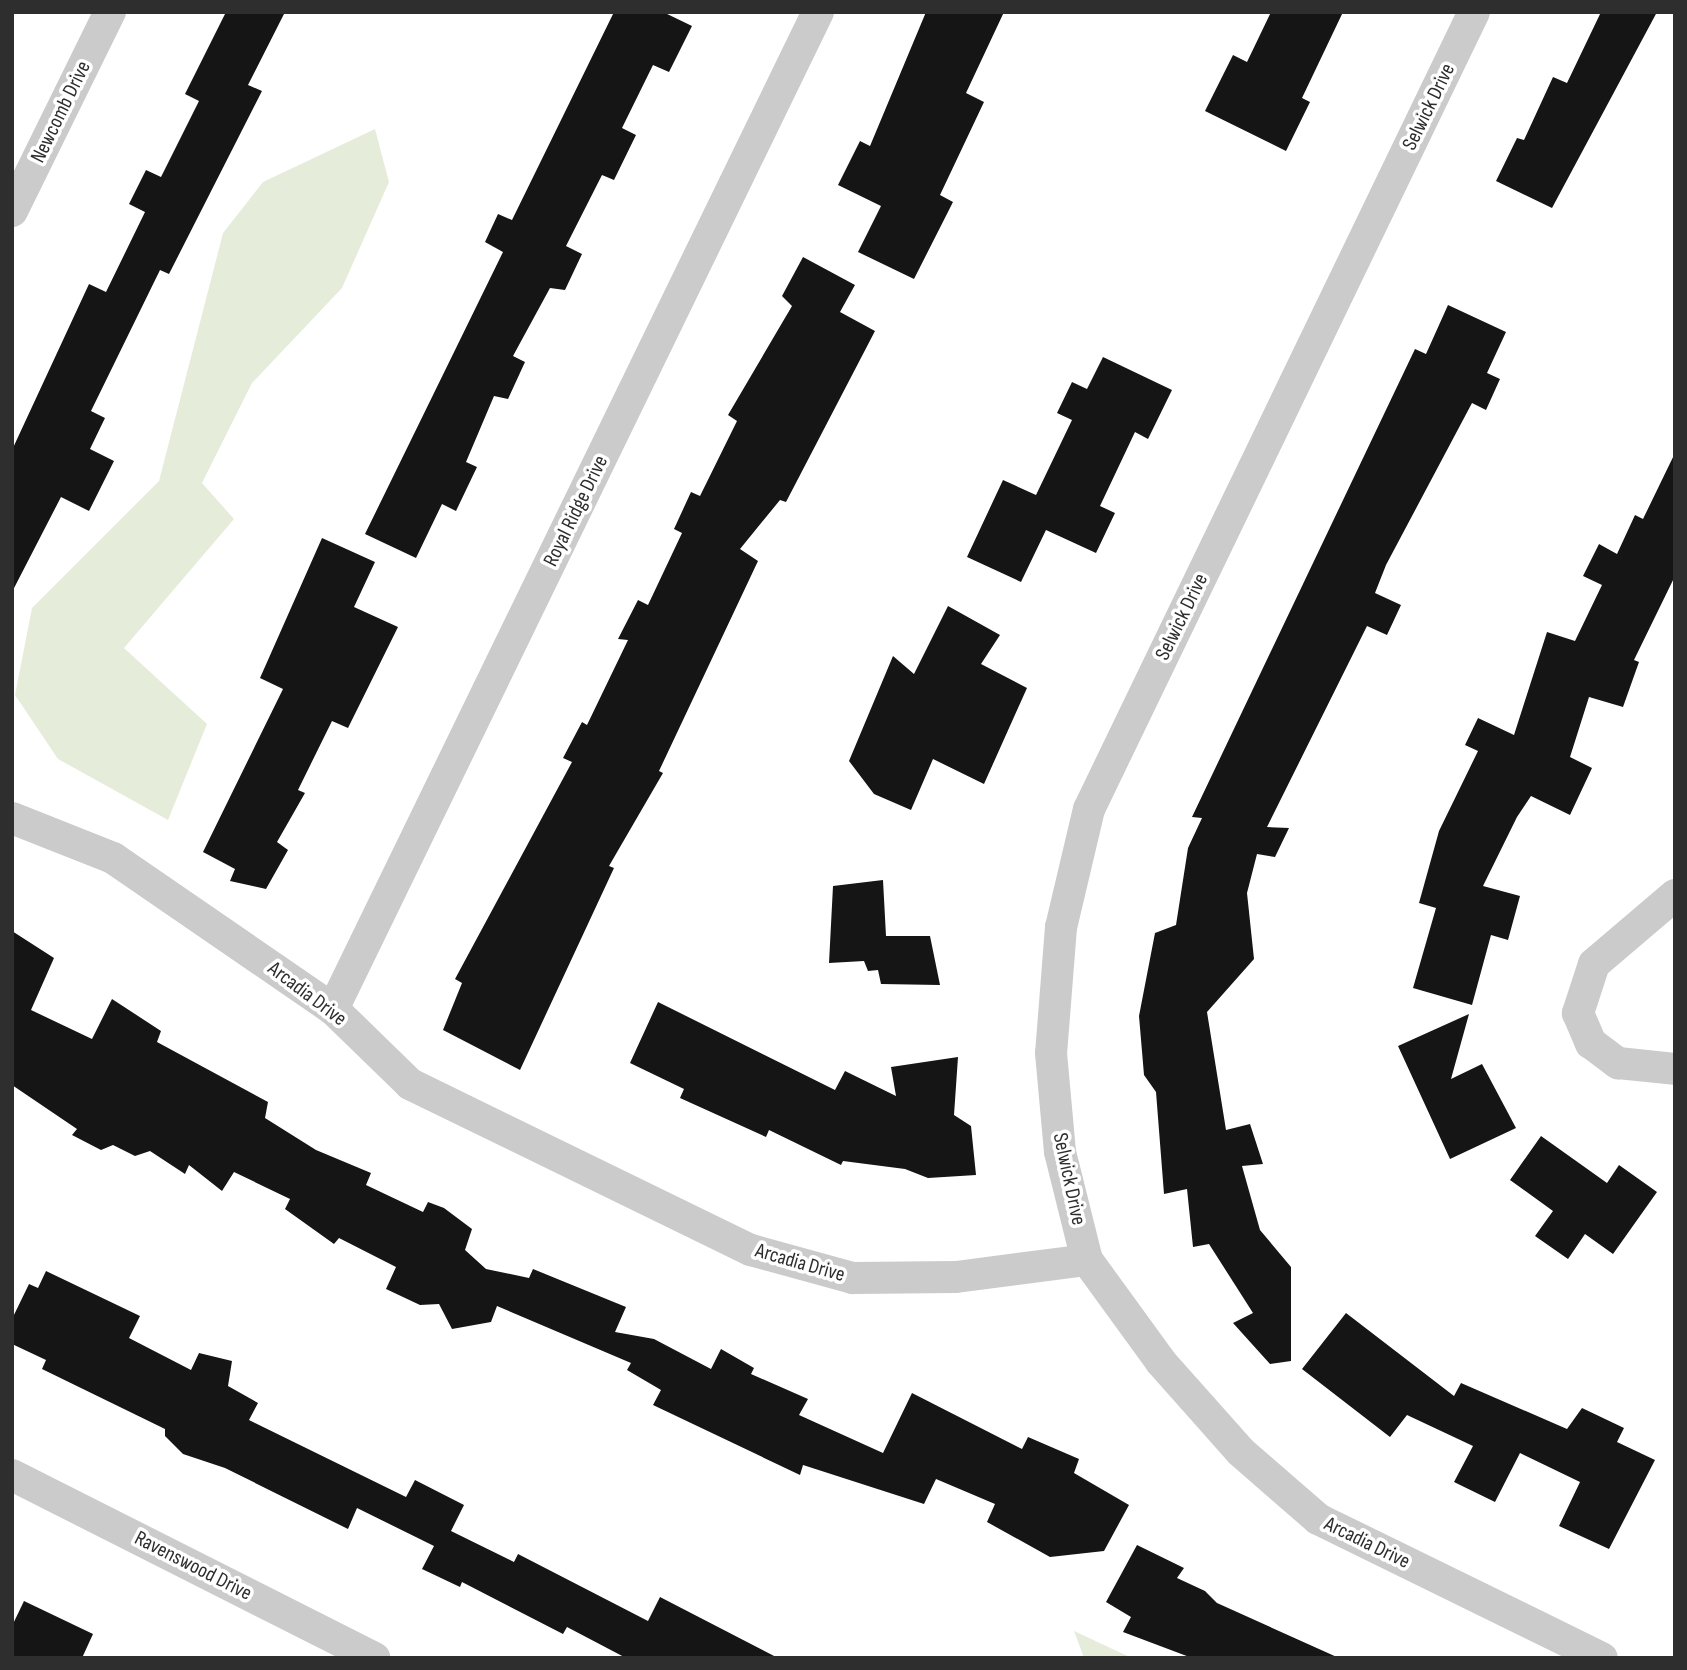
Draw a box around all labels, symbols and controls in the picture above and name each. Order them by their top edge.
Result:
street label: Newcomb Drive [26,57,96,167]
street label: Selwick Drive [1397,59,1461,155]
street label: Royal Ridge Drive [538,451,614,571]
street label: Selwick Drive [1150,569,1214,665]
street label: Arcadia Drive [263,956,351,1032]
street label: Selwick Drive [1047,1131,1091,1227]
street label: Arcadia Drive [752,1238,848,1288]
street label: Arcadia Drive [1320,1512,1414,1574]
street label: Ravenswood Drive [130,1526,256,1606]

